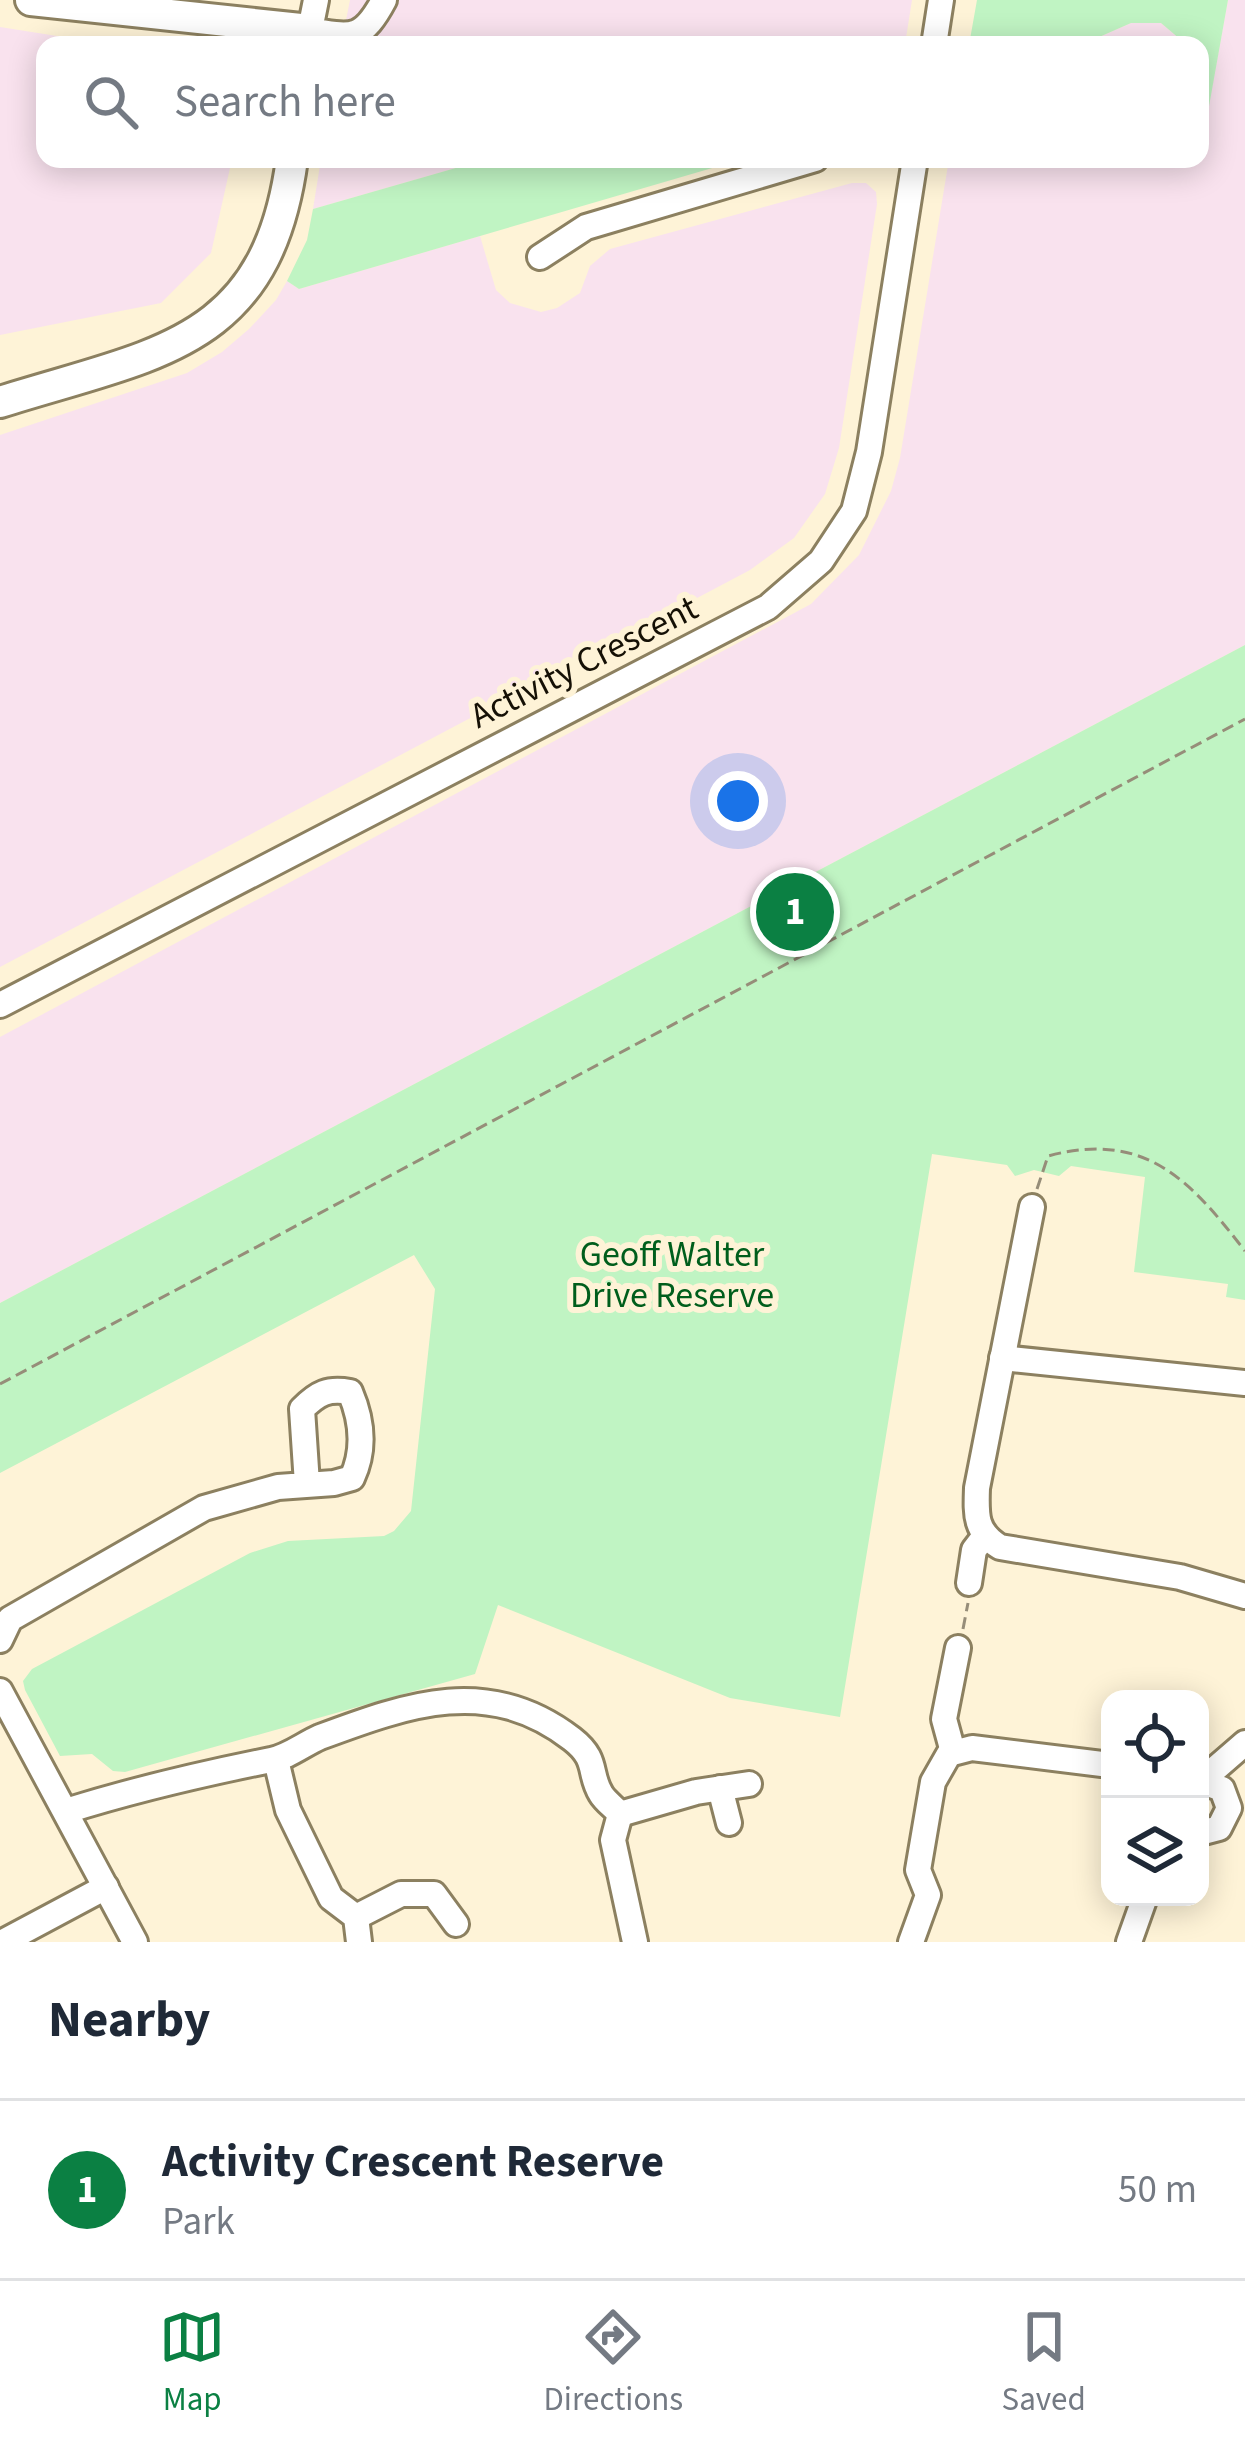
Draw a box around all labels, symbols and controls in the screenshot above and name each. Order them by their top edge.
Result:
search box [36,36,1209,168]
icon: search [78,69,144,135]
text: Search here [174,70,396,134]
street label: Activity Crescent [461,583,707,741]
your location [708,771,768,831]
pin: 1 [756,867,834,957]
park label: Geoff Walter Drive Reserve [570,1229,774,1321]
map controls [1101,1690,1209,1906]
button: locate [1101,1690,1209,1798]
button: layers [1101,1798,1209,1906]
text: Nearby [48,1984,210,2056]
text: Activity Crescent Reserve [162,2130,664,2194]
text: 1 [77,2162,97,2218]
text: 50 m [1118,2162,1197,2218]
text: Park [162,2194,235,2250]
tab: Map [159,2304,225,2423]
tab: Directions [544,2304,683,2423]
tab: Saved [1002,2304,1086,2423]

